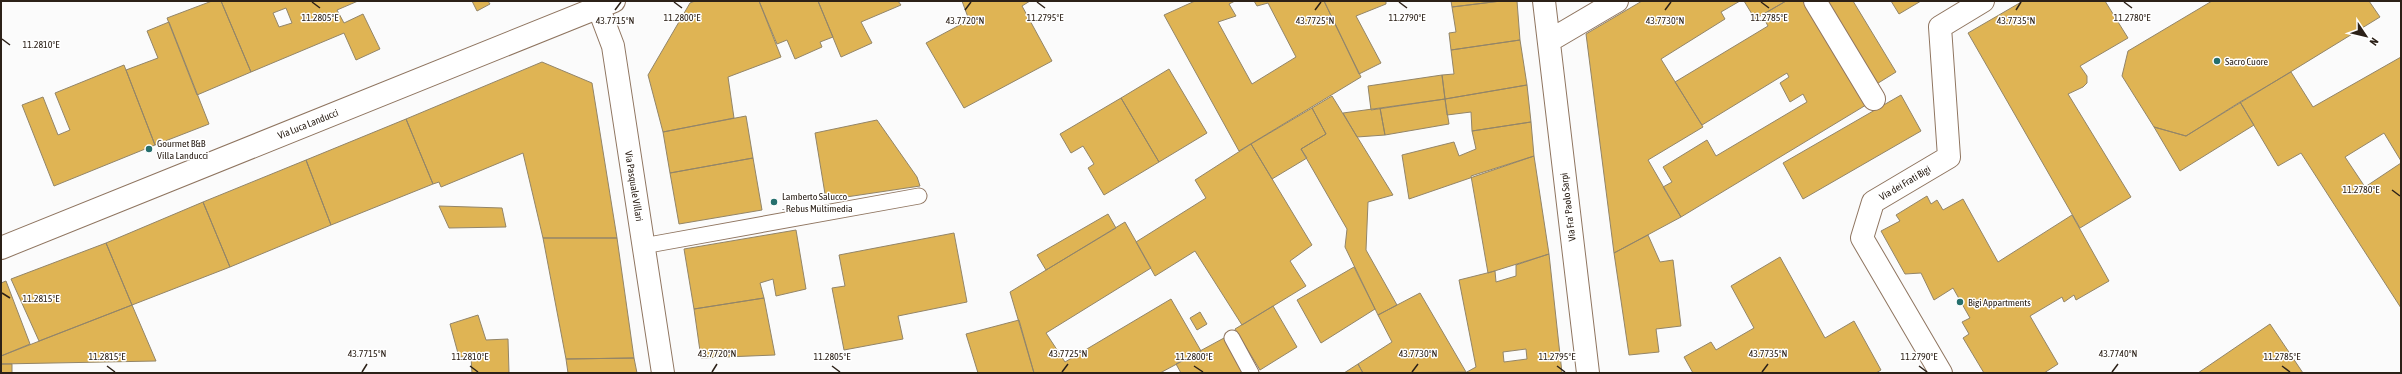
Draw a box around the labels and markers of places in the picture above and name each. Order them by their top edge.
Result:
marker: Sacro Cuore [2212,56,2222,66]
place label: Sacro Cuore [2225,56,2269,67]
place label: Gourmet B&B Villa Landucci [157,138,208,161]
marker: Gourmet B&B Villa Landucci [144,144,154,154]
place label: Lamberto Salucco - Rebus Multimedia [782,191,853,214]
marker: Lamberto Salucco - Rebus Multimedia [769,197,779,207]
marker: Bigi Appartments [1955,297,1965,307]
place label: Bigi Appartments [1968,297,2031,308]

